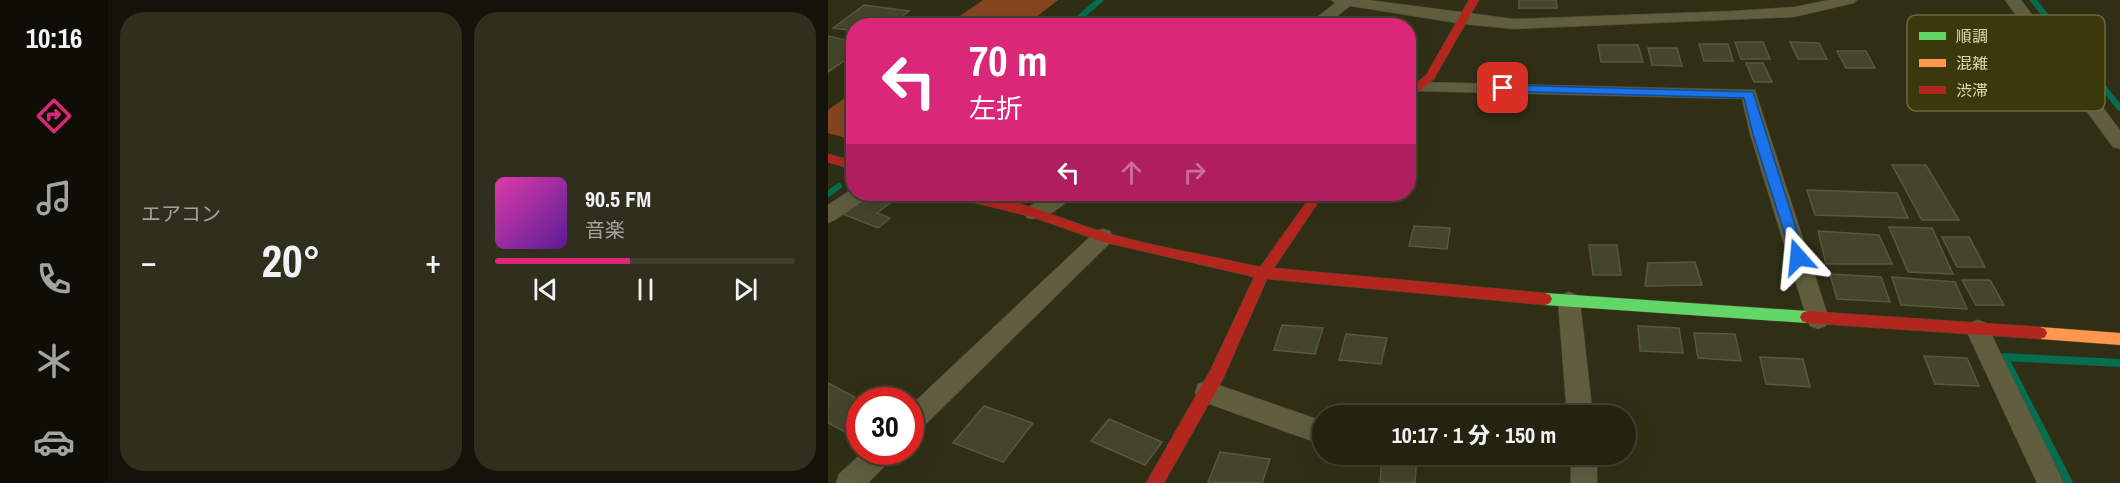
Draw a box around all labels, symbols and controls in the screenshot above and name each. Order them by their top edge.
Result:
legend [1907,15,2105,111]
text: 10:16 [26,20,82,56]
text: 順調 [1956,25,1988,47]
text: 70 m [969,33,1048,89]
icon: left [870,42,948,120]
text: 混雑 [1956,52,1988,74]
pin [1477,62,1528,113]
icon: arrive [1486,71,1519,104]
text: 渋滞 [1956,79,1988,101]
text: 左折 [969,90,1023,126]
icon: directions [33,95,75,137]
icon: left [1052,156,1085,189]
icon: ahead [1115,156,1148,189]
icon: right [1178,156,1211,189]
icon: music [33,177,75,219]
text: 90.5 FM [585,184,651,214]
text: エアコン [141,200,221,227]
text: 音楽 [585,216,625,243]
position arrow [1766,225,1830,289]
text: 20° [261,230,321,291]
text: − [141,239,157,283]
text: + [425,239,441,283]
icon: phone [33,258,75,300]
icon: previous [529,273,562,306]
icon: pause [629,273,662,306]
icon: next [729,273,762,306]
icon: climate [33,340,75,382]
speed limit sign: 30 [846,387,924,465]
text: 10:17 · 1 分 · 150 m [1392,420,1556,450]
icon: car [33,421,75,463]

